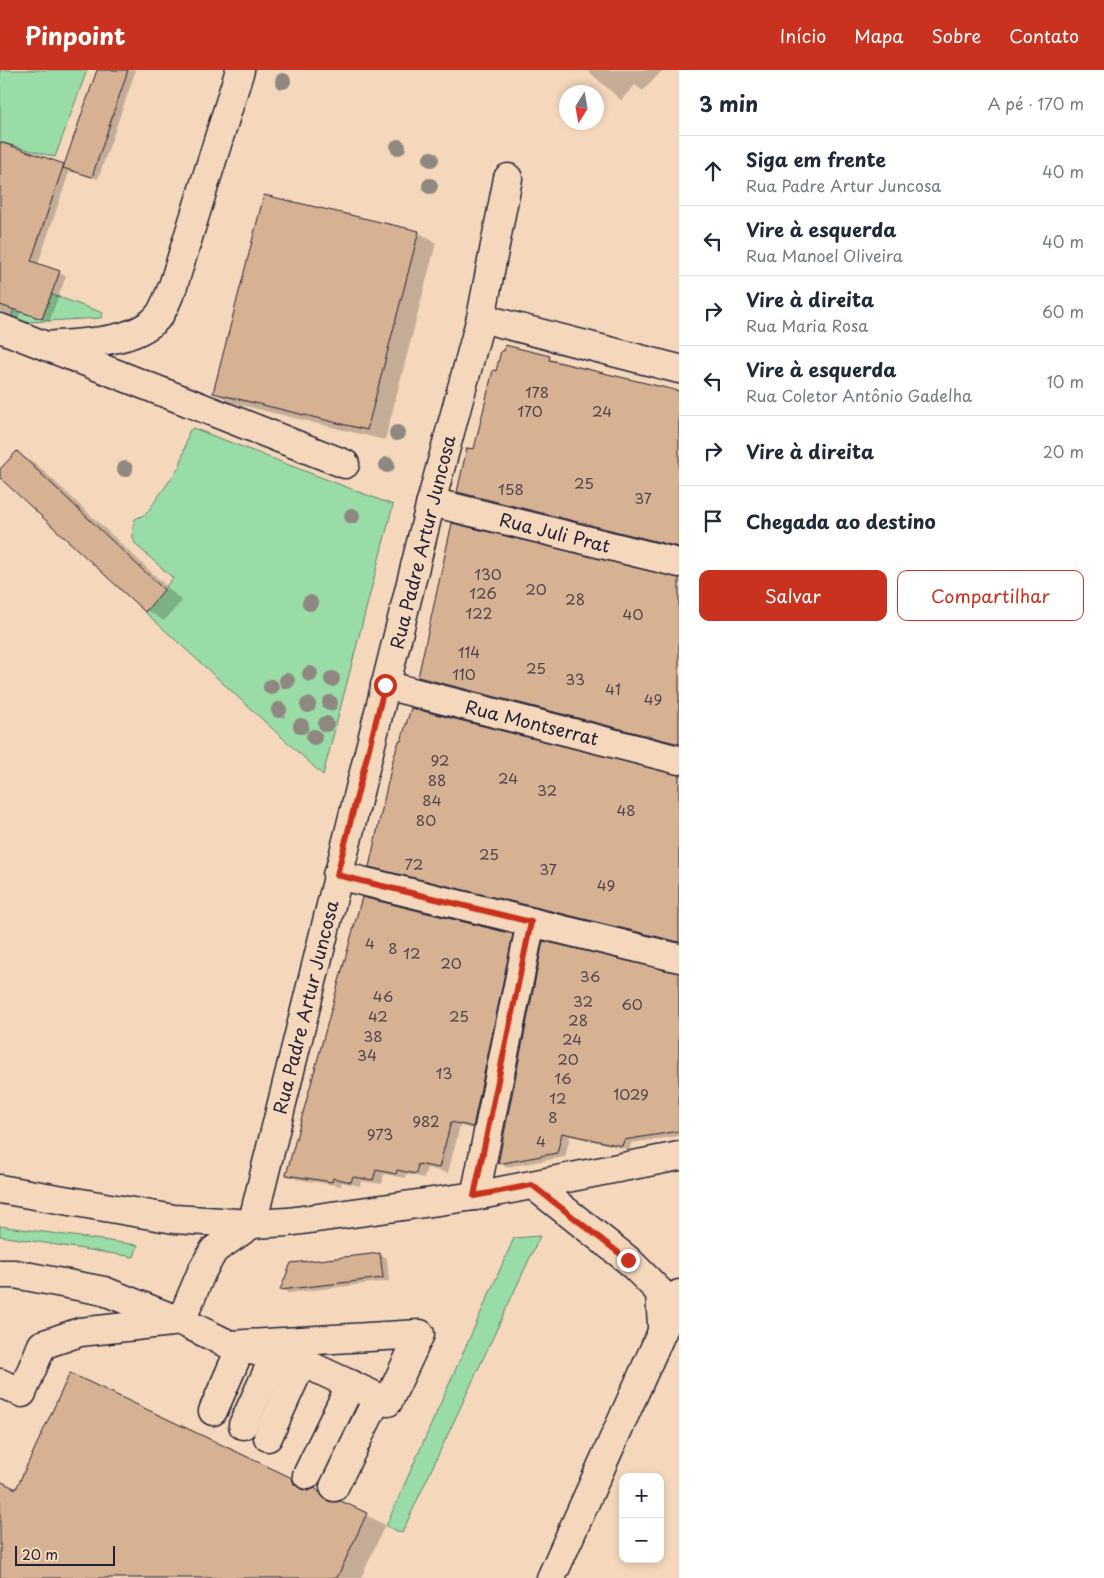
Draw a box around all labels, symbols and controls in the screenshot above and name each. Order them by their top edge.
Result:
text: Pinpoint [25,17,126,53]
text: Início [780,22,826,49]
text: Mapa [854,22,904,49]
text: Sobre [932,22,981,49]
text: Contato [1009,22,1079,49]
north arrow [559,85,604,130]
text: 3 min [699,87,758,119]
text: A pé · 170 m [988,91,1084,115]
text: Siga em frente [746,145,886,173]
icon: ahead [699,157,727,185]
text: 40 m [1042,159,1084,183]
text: Rua Padre Artur Juncosa [746,173,941,197]
text: Vire à esquerda [746,215,897,243]
icon: left [699,227,727,255]
text: 40 m [1042,229,1084,253]
text: Rua Manoel Oliveira [746,243,903,267]
text: Vire à direita [746,285,874,313]
icon: right [699,297,727,325]
text: 60 m [1042,299,1084,323]
text: Rua Maria Rosa [746,313,868,337]
text: Vire à esquerda [746,355,897,383]
icon: left [699,367,727,395]
text: 10 m [1047,369,1084,393]
house number: 178 [525,380,549,403]
text: Rua Coletor Antônio Gadelha [746,383,972,407]
house number: 170 [517,399,543,422]
house number: 24 [592,399,612,422]
street label: Rua Padre Artur Juncosa [382,431,462,652]
icon: right [699,437,727,465]
text: Vire à direita [746,437,874,465]
text: 20 m [1043,439,1084,463]
house number: 25 [574,471,594,494]
house number: 158 [498,477,524,500]
house number: 37 [634,486,652,509]
street label: Rua Juli Prat [497,505,613,559]
icon: arrive [699,507,727,535]
text: Chegada ao destino [746,507,936,535]
house number: 130 [474,562,502,585]
button: Salvar [699,570,887,621]
button: Compartilhar [897,570,1084,621]
house number: 20 [525,577,547,600]
house number: 126 [469,581,497,604]
house number: 28 [565,587,585,610]
house number: 122 [466,601,492,624]
house number: 40 [623,602,643,625]
house number: 114 [458,640,480,663]
house number: 25 [526,656,546,679]
house number: 110 [452,662,476,685]
house number: 33 [565,667,585,690]
route start [374,674,397,697]
house number: 41 [605,677,621,700]
house number: 49 [644,687,662,710]
street label: Rua Montserrat [463,692,601,752]
house number: 92 [431,748,449,771]
house number: 24 [498,766,518,789]
house number: 88 [428,768,446,791]
house number: 32 [537,778,557,801]
house number: 84 [422,788,442,811]
house number: 48 [616,798,636,821]
house number: 80 [416,808,436,831]
house number: 25 [479,842,499,865]
house number: 72 [405,852,423,875]
house number: 37 [539,857,557,880]
house number: 49 [597,873,615,896]
street label: Rua Padre Artur Juncosa [265,896,345,1117]
house number: 4 [365,931,375,954]
house number: 8 [388,936,398,959]
house number: 12 [403,941,421,964]
house number: 20 [440,951,462,974]
house number: 36 [580,964,600,987]
house number: 46 [373,984,393,1007]
house number: 32 [573,989,593,1012]
house number: 60 [621,992,643,1015]
house number: 42 [368,1004,388,1027]
house number: 25 [449,1004,469,1027]
house number: 28 [568,1008,588,1031]
house number: 38 [363,1024,383,1047]
house number: 24 [562,1027,582,1050]
house number: 34 [357,1043,377,1066]
house number: 20 [557,1047,579,1070]
house number: 13 [436,1061,452,1084]
house number: 16 [554,1066,572,1089]
house number: 1029 [613,1082,649,1105]
house number: 12 [549,1086,567,1109]
house number: 8 [548,1105,558,1128]
house number: 982 [412,1109,440,1132]
house number: 973 [367,1122,393,1145]
house number: 4 [536,1129,546,1152]
route end [617,1249,640,1272]
map controls [619,1473,664,1563]
button: + [619,1473,664,1518]
button: − [619,1518,664,1563]
scale bar [15,1543,115,1566]
text: 20 m [22,1544,58,1565]

